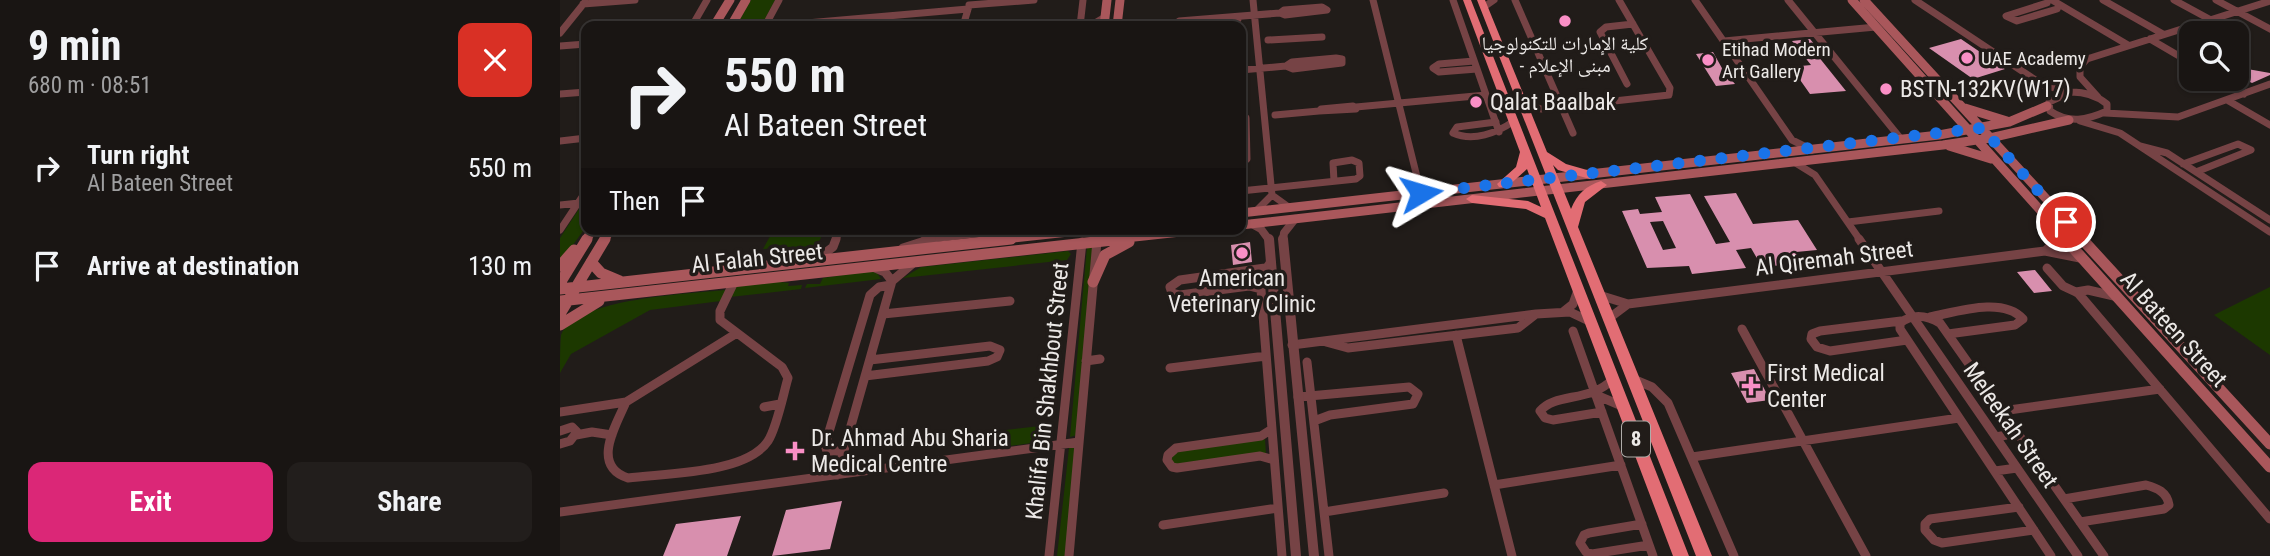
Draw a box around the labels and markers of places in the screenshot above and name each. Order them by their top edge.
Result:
marker: كلية الإمارات للتكنولوجيا - مبنى الإعلام [1557,13,1573,29]
place label: كلية الإمارات للتكنولوجيا - مبنى الإعلام [1482,32,1648,79]
place label: Etihad Modern Art Gallery [1722,38,1831,83]
place label: UAE Academy [1981,47,2086,70]
marker: UAE Academy [1959,50,1975,66]
marker: Etihad Modern Art Gallery [1700,52,1716,68]
place label: BSTN-132KV(W17) [1900,76,2071,103]
marker: BSTN-132KV(W17) [1878,81,1894,97]
place label: Qalat Baalbak [1490,89,1616,116]
marker: Qalat Baalbak [1468,94,1484,110]
pin [2036,192,2096,252]
marker: American Veterinary Clinic [1234,245,1250,261]
place label: American Veterinary Clinic [1168,265,1316,318]
place label: First Medical Center [1767,360,1885,413]
marker: First Medical Center [1741,376,1761,396]
place label: Dr. Ahmad Abu Sharia Medical Centre [811,425,1009,478]
marker: Dr. Ahmad Abu Sharia Medical Centre [785,441,805,461]

